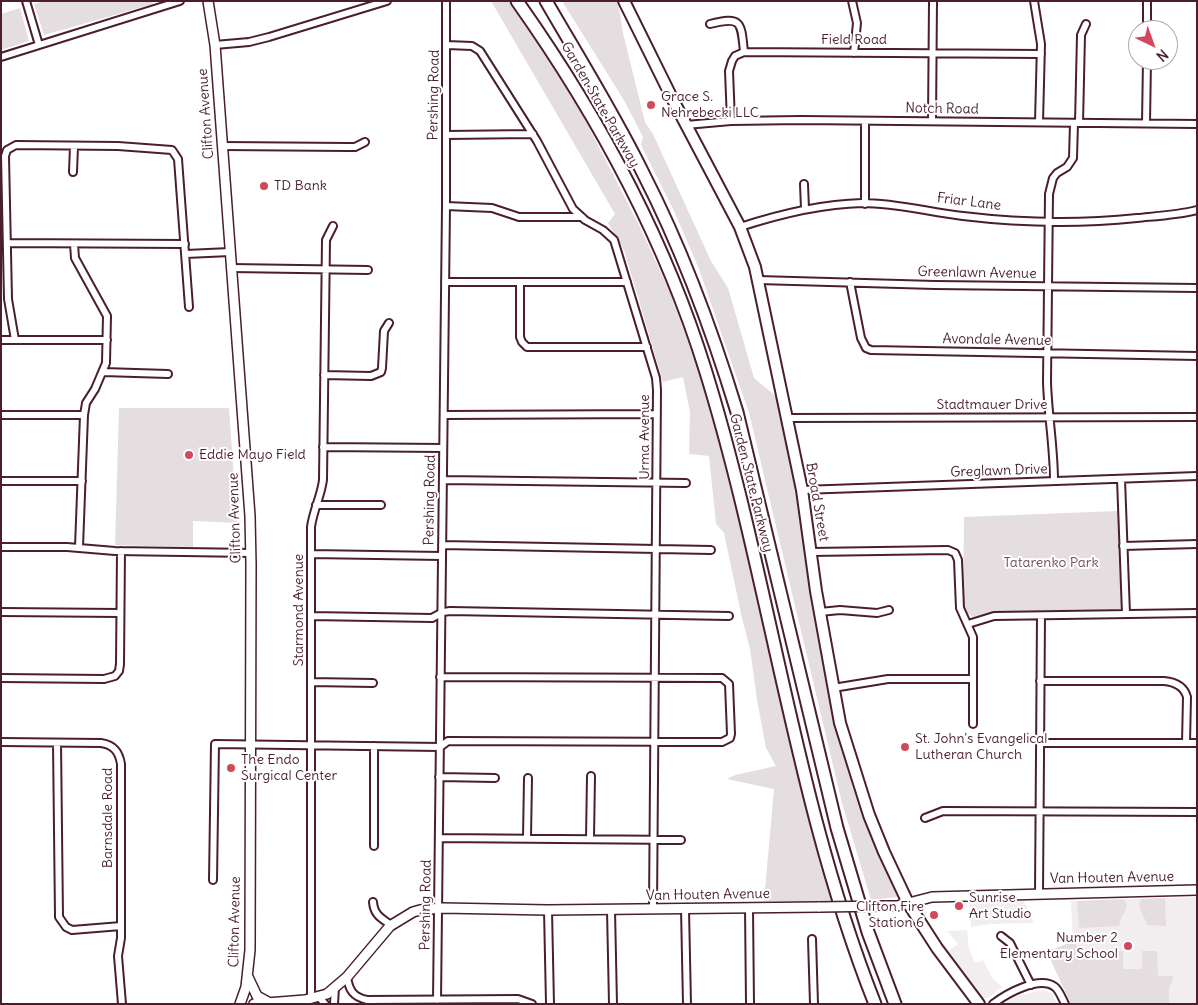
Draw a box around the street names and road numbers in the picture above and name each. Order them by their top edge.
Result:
street label: Field Road [821,32,887,48]
street label: Garden State Parkway [557,39,643,171]
street label: Pershing Road [425,49,443,141]
street label: Clifton Avenue [194,68,218,160]
street label: Notch Road [905,100,979,118]
street label: Friar Lane [936,190,1002,214]
street label: Greenlawn Avenue [917,264,1037,282]
street label: Avondale Avenue [942,331,1052,349]
street label: Urma Avenue [637,394,653,480]
street label: Stadtmauer Drive [936,397,1048,413]
street label: Garden State Parkway [726,412,776,554]
street label: Pershing Road [421,454,439,546]
street label: Broad Street [802,461,832,543]
street label: Greglawn Drive [950,461,1048,481]
street label: Clifton Avenue [225,472,245,564]
street label: Starmond Avenue [291,554,307,666]
street label: Barnsdale Road [100,768,116,868]
street label: Pershing Road [417,859,435,951]
street label: Van Houten Avenue [1050,869,1174,887]
street label: Clifton Avenue [226,876,244,968]
street label: Van Houten Avenue [646,886,770,904]

